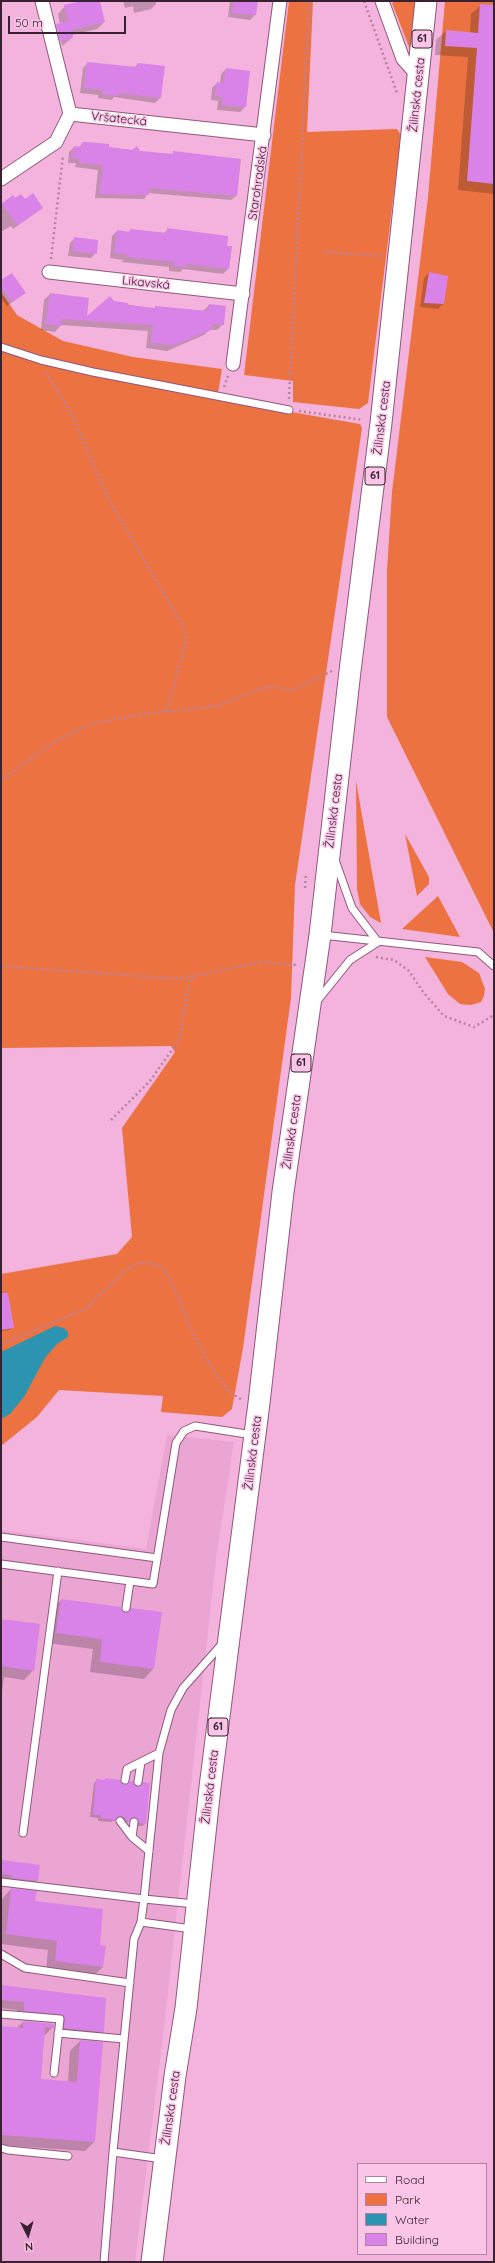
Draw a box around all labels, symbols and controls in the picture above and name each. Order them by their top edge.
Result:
scale bar [10,8,128,34]
text: 50 m [15,15,43,30]
road number: 61 [412,30,432,48]
street label: Žilinská cesta [406,57,428,133]
street label: Vršatecká [90,109,148,129]
street label: Starohradská [246,145,270,221]
street label: Likavská [121,273,171,293]
street label: Žilinská cesta [370,380,394,456]
road number: 61 [365,467,385,485]
street label: Žilinská cesta [322,773,346,849]
road number: 61 [291,1054,311,1072]
street label: Žilinská cesta [280,1094,304,1170]
street label: Žilinská cesta [241,1415,265,1491]
road number: 61 [208,1718,228,1736]
street label: Žilinská cesta [198,1749,222,1825]
street label: Žilinská cesta [159,2070,183,2146]
legend [357,2163,487,2255]
text: Road [395,2172,425,2187]
text: Park [395,2192,420,2207]
text: Water [395,2212,429,2227]
north arrow [8,2215,48,2255]
text: Building [395,2232,439,2247]
text: N [24,2240,34,2254]

